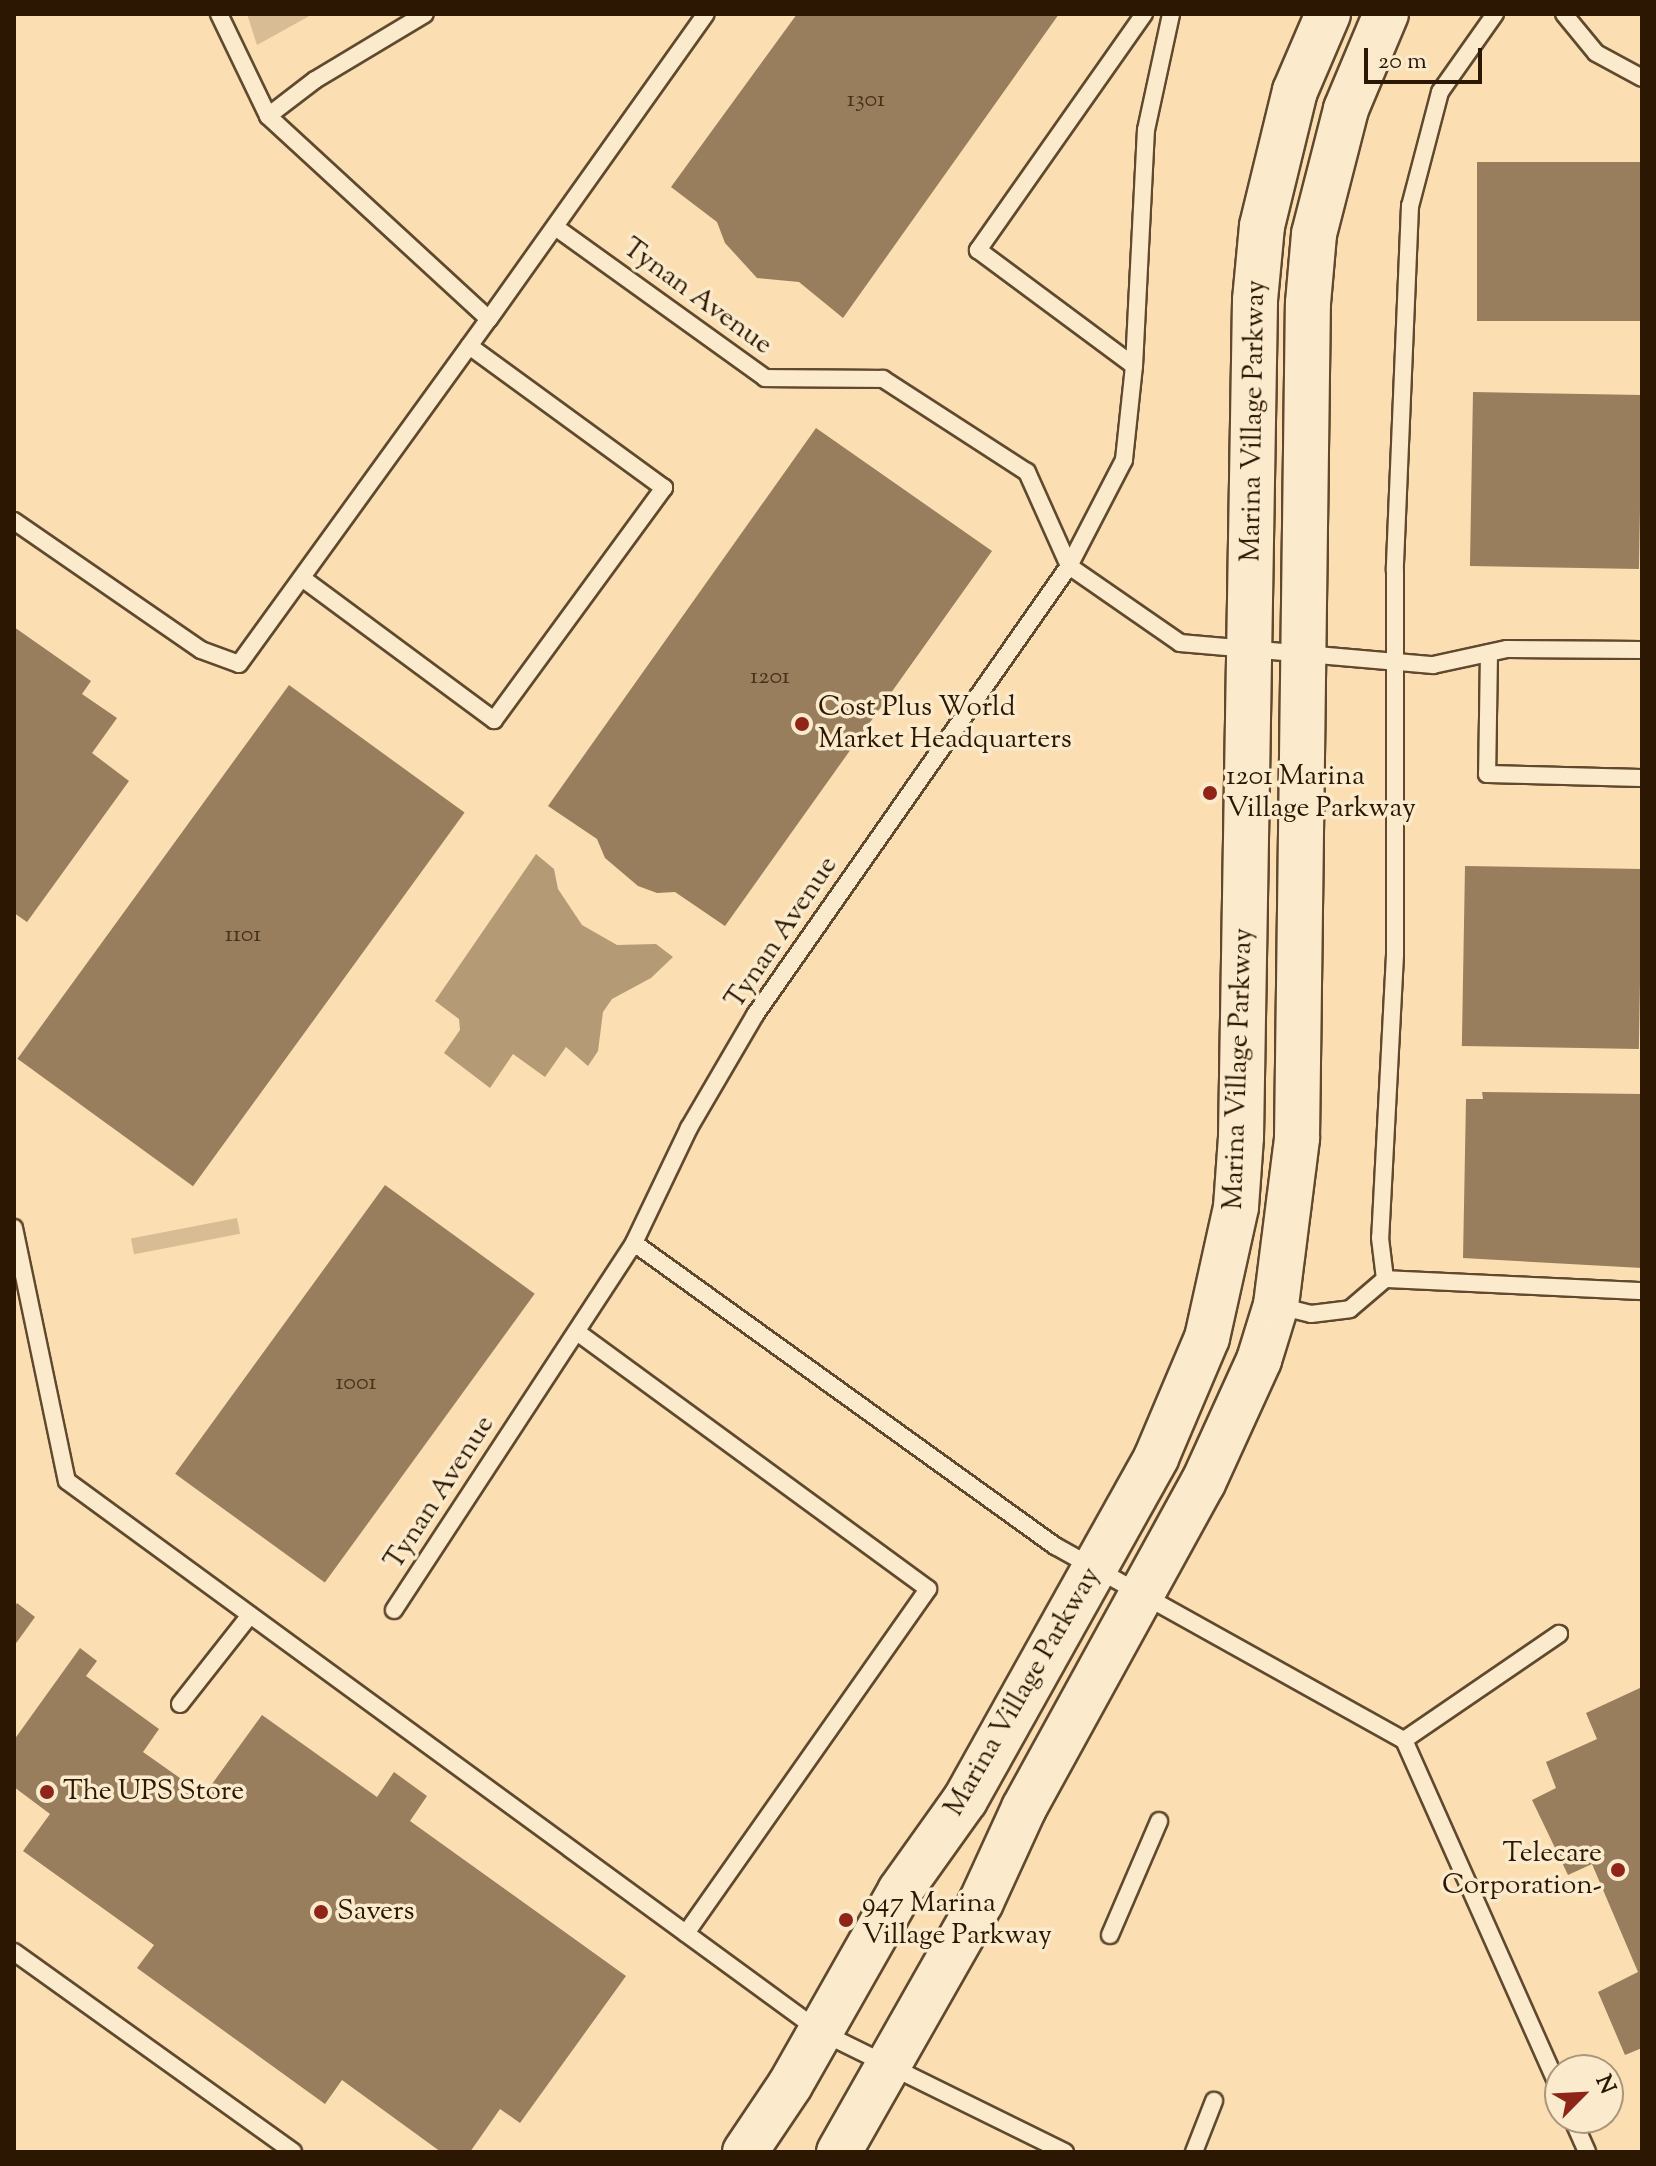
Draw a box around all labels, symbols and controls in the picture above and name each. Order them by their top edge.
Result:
scale bar [1368,32,1486,82]
text: 20 m [1378,45,1427,79]
house number: 1301 [847,87,885,115]
street label: Tynan Avenue [616,231,778,363]
street label: Marina Village Parkway [1235,280,1273,562]
house number: 1201 [750,664,790,692]
place label: Cost Plus World Market Headquarters [818,691,1072,757]
marker: Cost Plus World Market Headquarters [793,715,811,733]
place label: 1201 Marina Village Parkway [1226,760,1416,826]
marker: 1201 Marina Village Parkway [1201,784,1219,802]
street label: Tynan Avenue [719,850,845,1016]
house number: 1101 [225,922,261,950]
street label: Marina Village Parkway [1217,927,1261,1211]
house number: 1001 [335,1370,377,1398]
street label: Tynan Avenue [378,1410,502,1576]
street label: Marina Village Parkway [938,1561,1108,1823]
place label: The UPS Store [63,1775,244,1809]
marker: The UPS Store [38,1783,56,1801]
place label: Telecare Corporation- [1442,1837,1602,1903]
marker: Telecare Corporation- [1609,1861,1627,1879]
place label: 947 Marina Village Parkway [862,1887,1052,1953]
place label: Savers [337,1895,415,1929]
marker: Savers [312,1903,330,1921]
marker: 947 Marina Village Parkway [837,1911,855,1929]
north arrow [1544,2054,1624,2134]
text: N [1586,2071,1622,2100]

